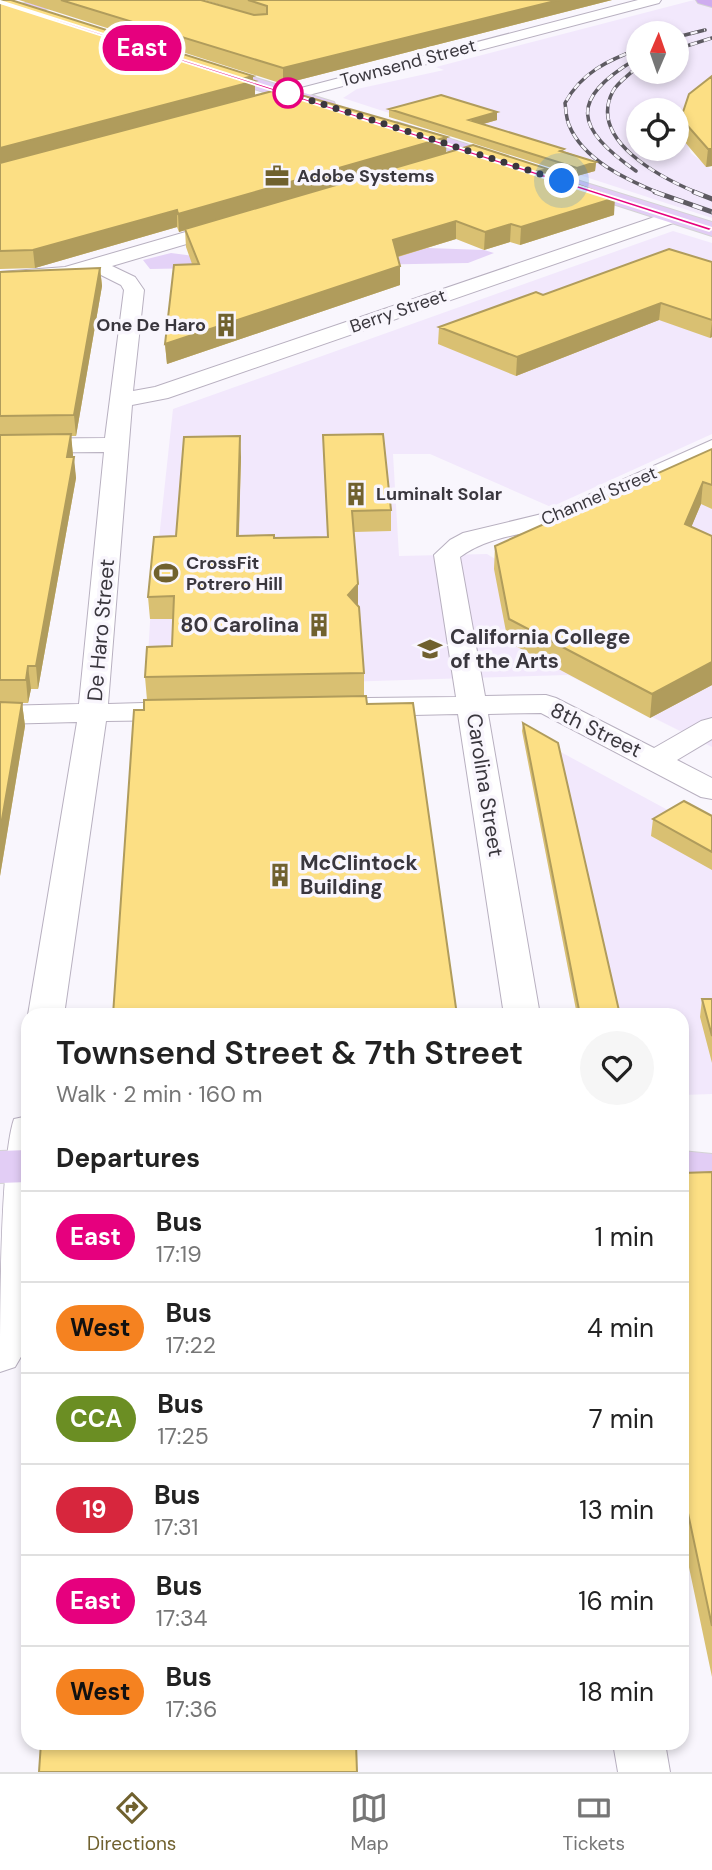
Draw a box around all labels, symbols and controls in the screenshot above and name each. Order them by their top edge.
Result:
north arrow [626,21,690,84]
map controls [626,21,689,161]
line badge: East [93,25,191,71]
text: East [117,32,167,63]
street label: Townsend Street [337,33,479,93]
unlabelled marker [273,78,303,108]
button: locate [626,98,689,161]
office icon: Adobe Systems [263,162,291,190]
your location [544,163,579,198]
place label: Adobe Systems [297,164,435,188]
street label: Berry Street [347,283,449,339]
building icon: One De Haro [212,311,240,339]
place label: One De Haro [96,313,206,337]
street label: Channel Street [537,461,661,531]
building icon: Luminalt Solar [342,480,370,508]
place label: Luminalt Solar [376,482,502,506]
place label: CrossFit Potrero Hill [186,551,283,596]
street label: De Haro Street [81,558,121,702]
sports icon: CrossFit Potrero Hill [152,559,180,587]
place label: 80 Carolina [180,611,299,639]
building icon: 80 Carolina [305,611,333,639]
place label: California College of the Arts [450,623,631,675]
school or university icon: California College of the Arts [416,635,444,663]
street label: 8th Street [546,696,646,764]
street label: Carolina Street [460,711,510,859]
place label: McClintock Building [300,849,418,901]
building icon: McClintock Building [266,861,294,889]
text: Townsend Street & 7th Street [56,1031,523,1074]
button: heart [580,1031,654,1105]
text: Walk · 2 min · 160 m [56,1079,263,1109]
text: Departures [56,1141,200,1175]
text: Bus [156,1205,202,1239]
text: 1 min [595,1220,654,1254]
text: East [70,1221,121,1252]
text: 17:19 [156,1239,202,1269]
text: Bus [165,1296,212,1330]
text: 4 min [587,1311,654,1345]
text: West [70,1312,130,1343]
text: 17:22 [165,1330,216,1360]
text: Bus [157,1387,204,1421]
text: 7 min [589,1402,654,1436]
text: CCA [70,1403,122,1434]
text: 17:25 [157,1421,209,1451]
text: Bus [154,1478,200,1512]
text: 13 min [579,1493,654,1527]
text: 19 [83,1494,106,1525]
text: 17:31 [154,1512,198,1542]
text: Bus [156,1569,202,1603]
text: 16 min [578,1584,654,1618]
text: East [70,1585,121,1616]
text: 17:34 [156,1603,208,1633]
text: Bus [165,1660,212,1694]
text: 18 min [579,1675,654,1709]
text: West [70,1676,130,1707]
text: 17:36 [165,1694,218,1724]
tab: Directions [87,1789,176,1856]
tab: Map [350,1789,389,1856]
tab: Tickets [563,1789,625,1856]

